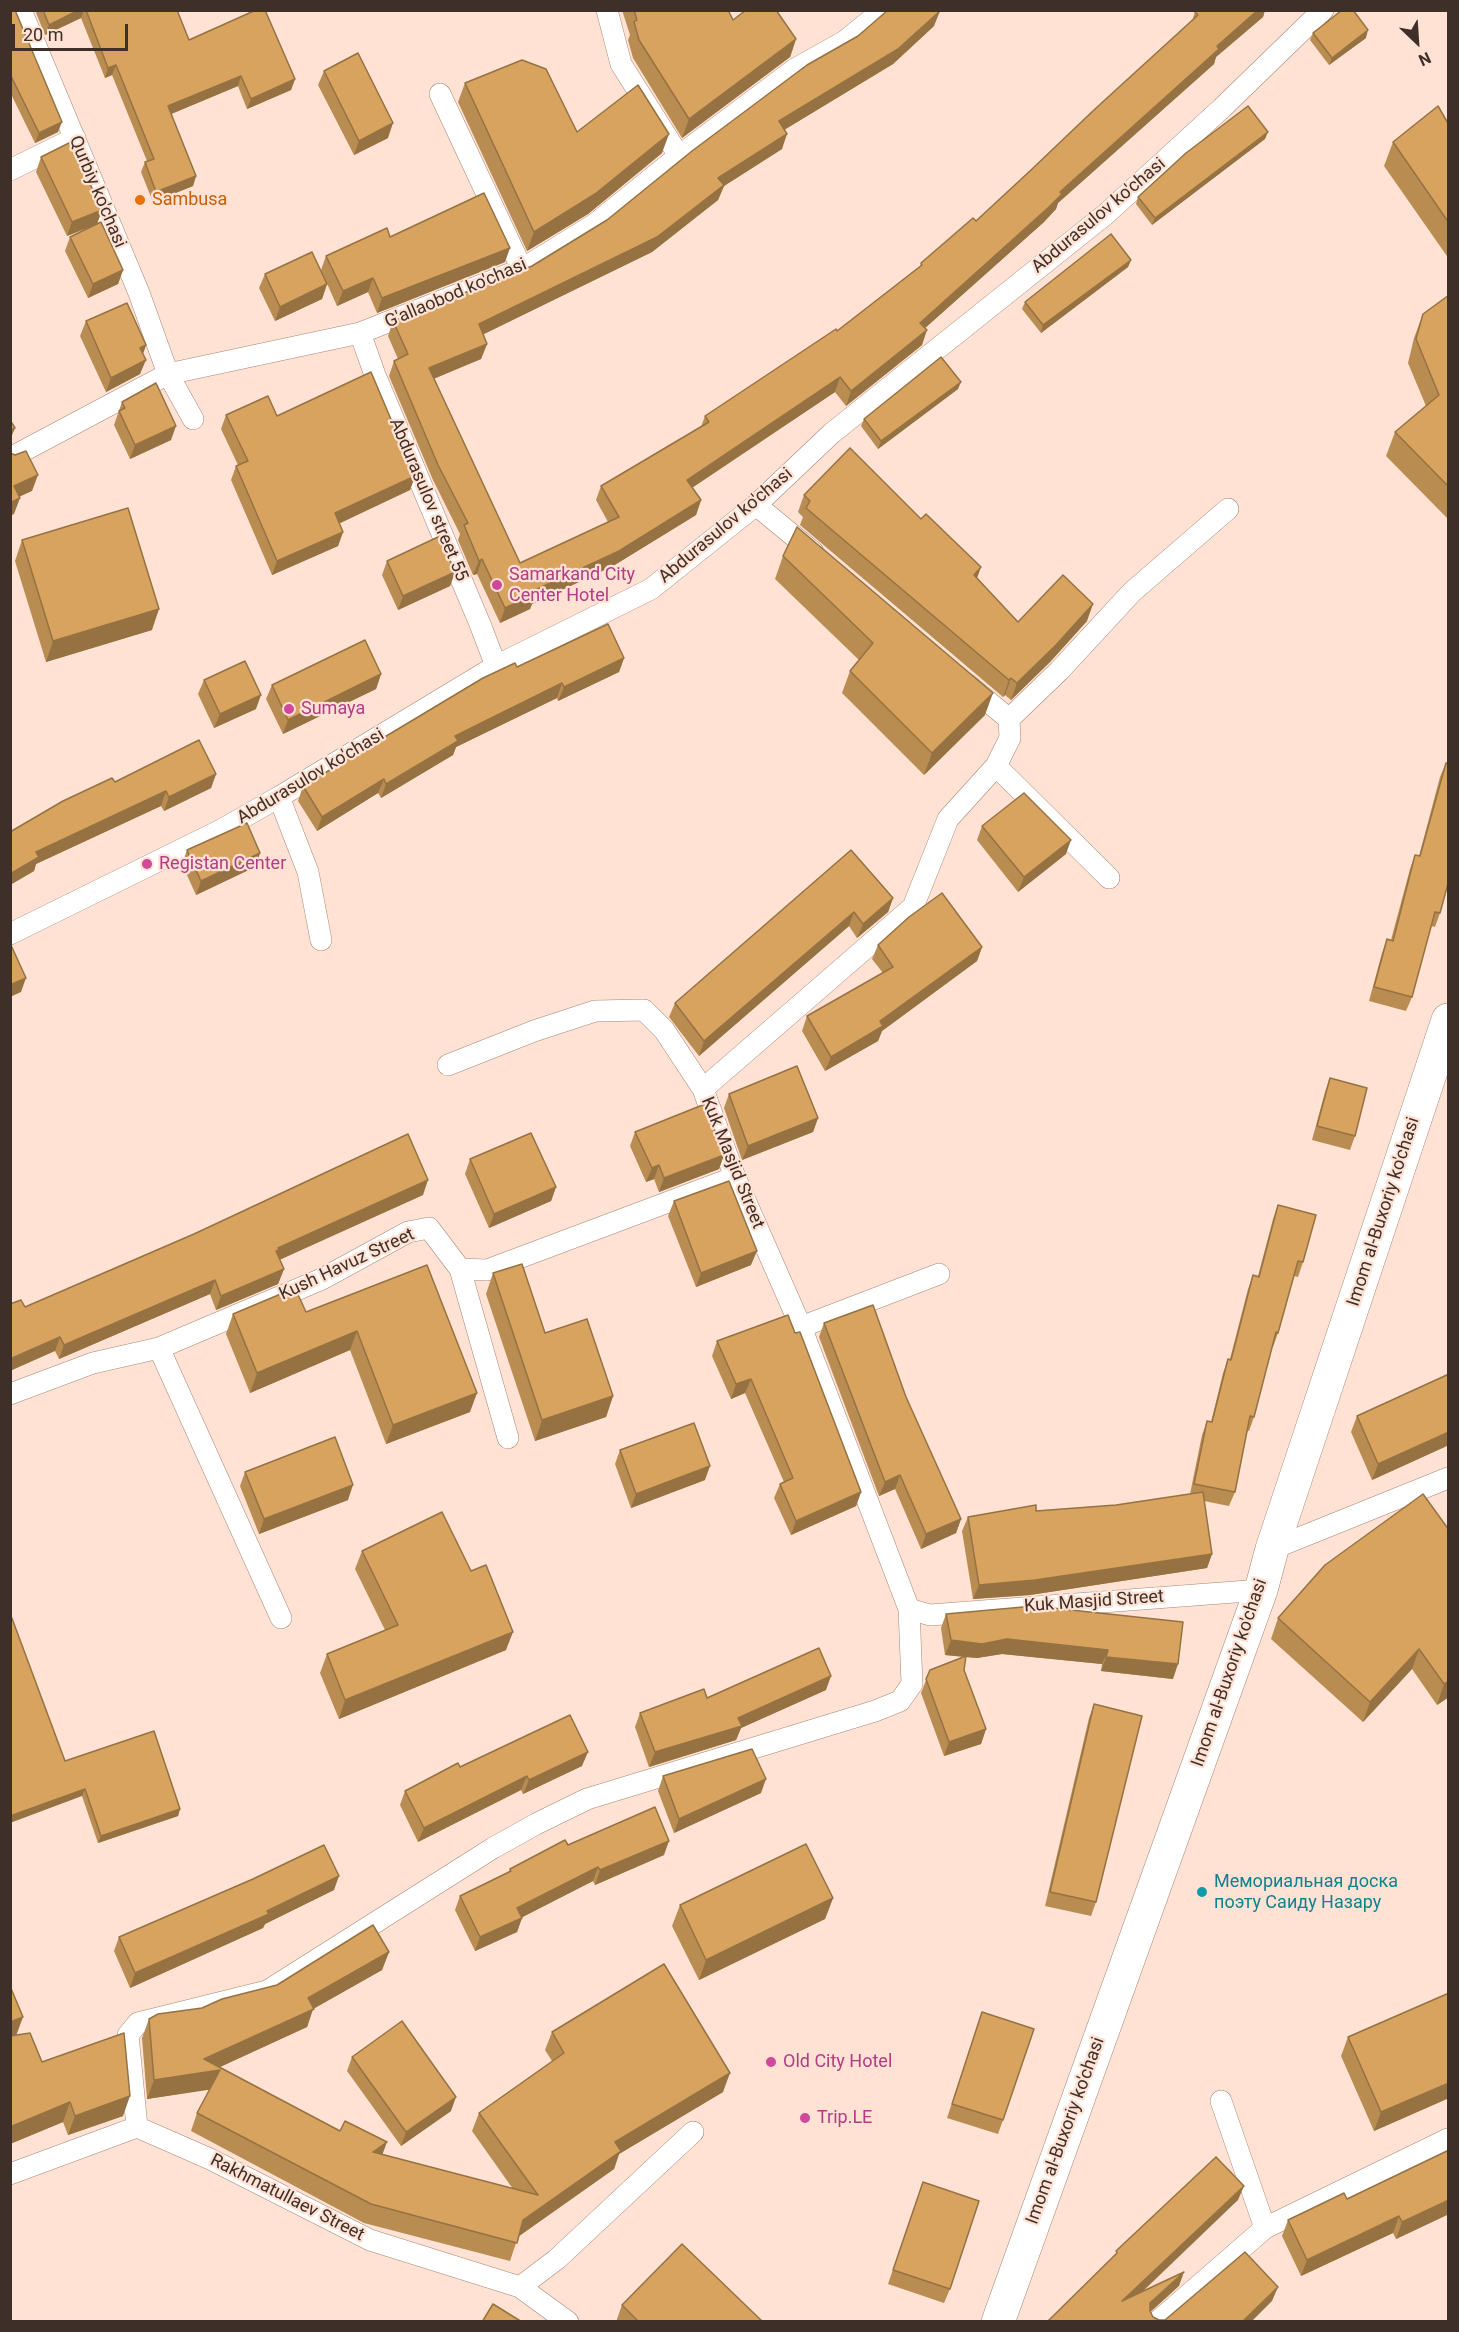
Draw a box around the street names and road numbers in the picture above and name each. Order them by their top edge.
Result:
street label: Qurbiy ko'chasi [64,133,130,251]
street label: Abdurasulov ko'chasi [1028,154,1170,278]
street label: G'allaobod ko'chasi [382,254,530,334]
street label: Abdurasulov street 55 [384,415,472,585]
street label: Abdurasulov ko'chasi [655,464,797,588]
street label: Abdurasulov ko'chasi [233,724,389,830]
street label: Kuk Masjid Street [696,1094,768,1232]
street label: Imom al-Buxoriy ko'chasi [1343,1115,1425,1309]
street label: Kush Havuz Street [276,1224,418,1306]
street label: Imom al-Buxoriy ko'chasi [1188,1576,1272,1770]
street label: Kuk Masjid Street [1023,1586,1165,1618]
street label: Imom al-Buxoriy ko'chasi [1022,2034,1110,2228]
street label: Rakhmatullaev Street [206,2150,368,2246]

